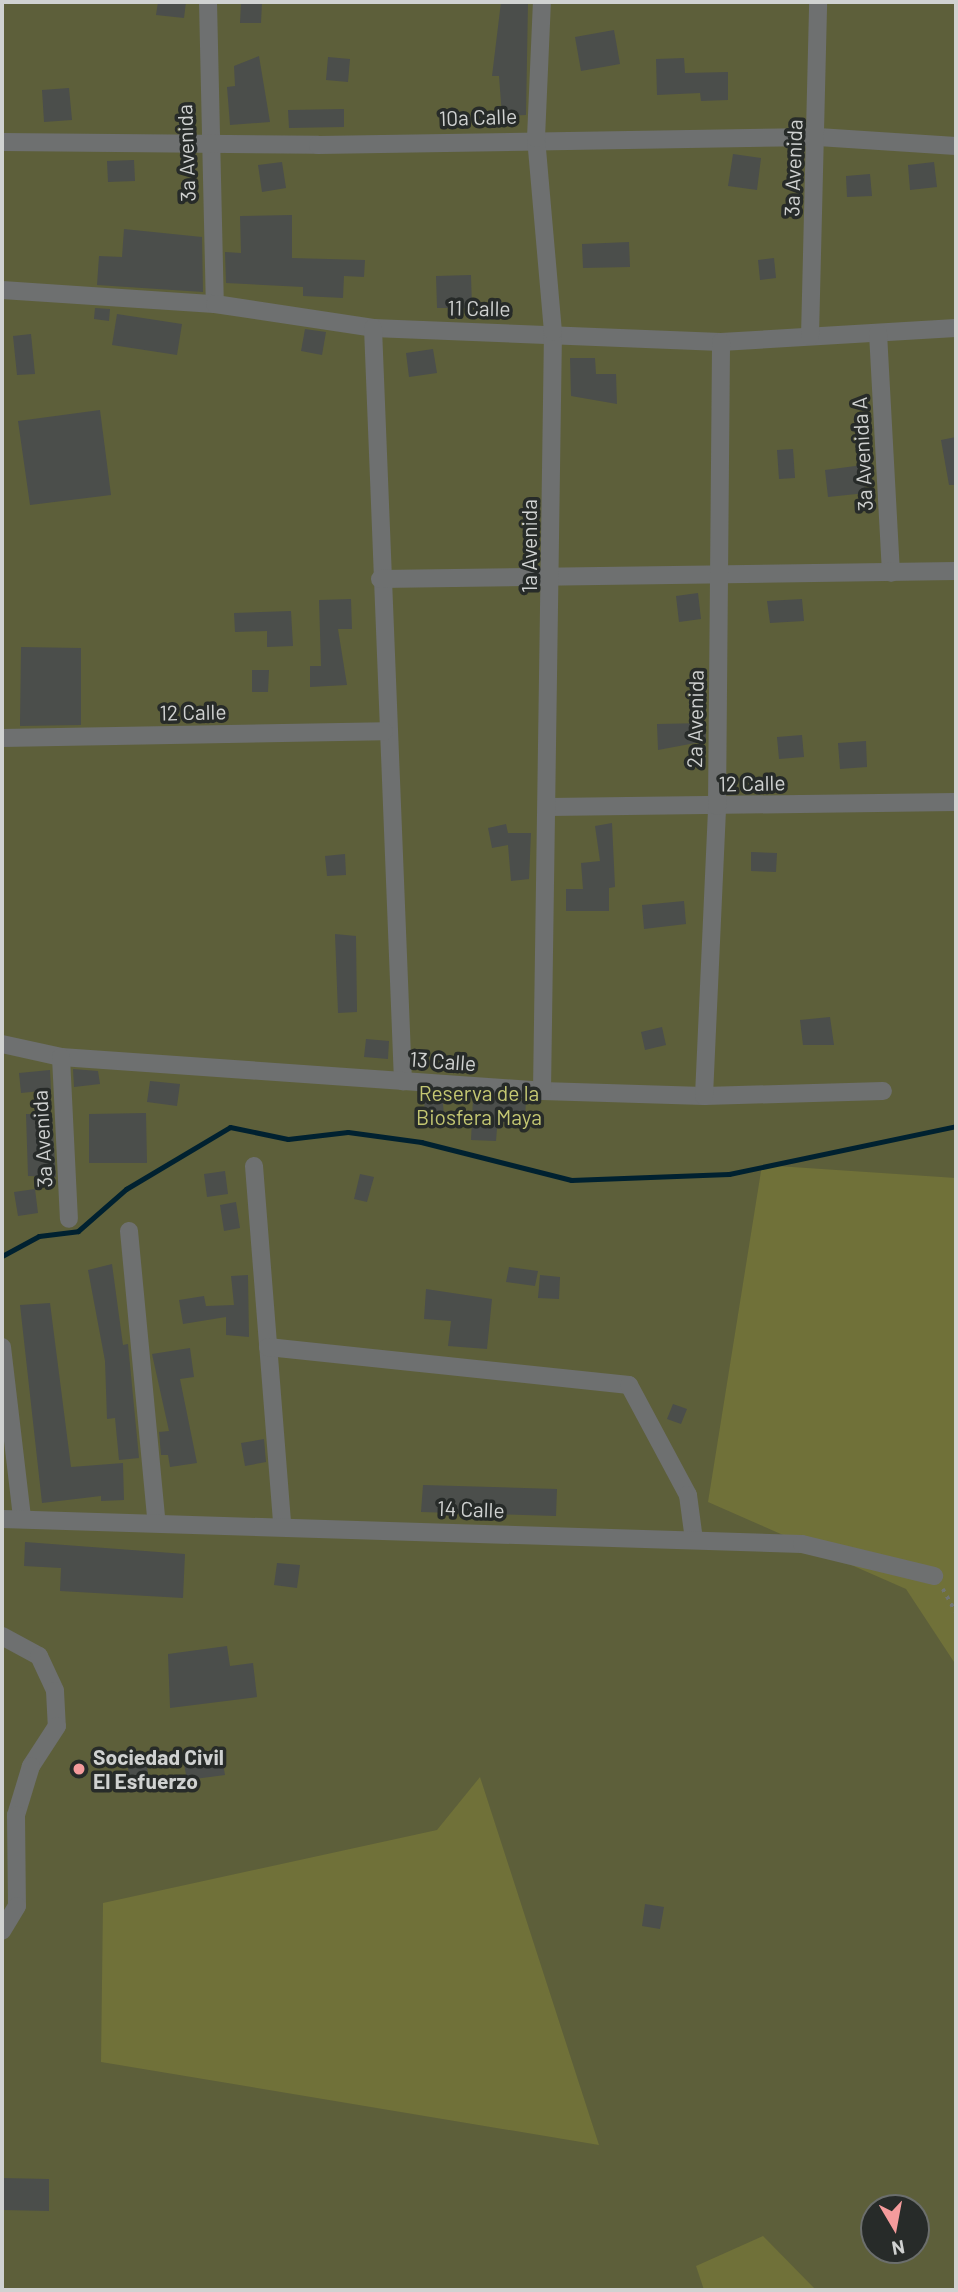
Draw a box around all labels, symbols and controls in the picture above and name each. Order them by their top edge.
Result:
street label: 10a Calle [438,103,518,131]
street label: 3a Avenida [172,104,200,202]
street label: 3a Avenida [779,119,807,217]
street label: 11 Calle [447,295,511,321]
street label: 3a Avenida A [846,396,878,512]
street label: 1a Avenida [516,499,542,593]
street label: 2a Avenida [682,670,708,768]
street label: 12 Calle [159,699,227,725]
street label: 12 Calle [718,770,786,796]
street label: 13 Calle [409,1046,477,1076]
park label: Reserva de la Biosfera Maya [416,1080,542,1130]
street label: 3a Avenida [27,1090,57,1188]
street label: 14 Calle [437,1495,505,1523]
place label: Sociedad Civil El Esfuerzo [93,1744,224,1794]
marker: Sociedad Civil El Esfuerzo [71,1761,87,1777]
north arrow [860,2194,930,2264]
text: N [890,2236,907,2261]

